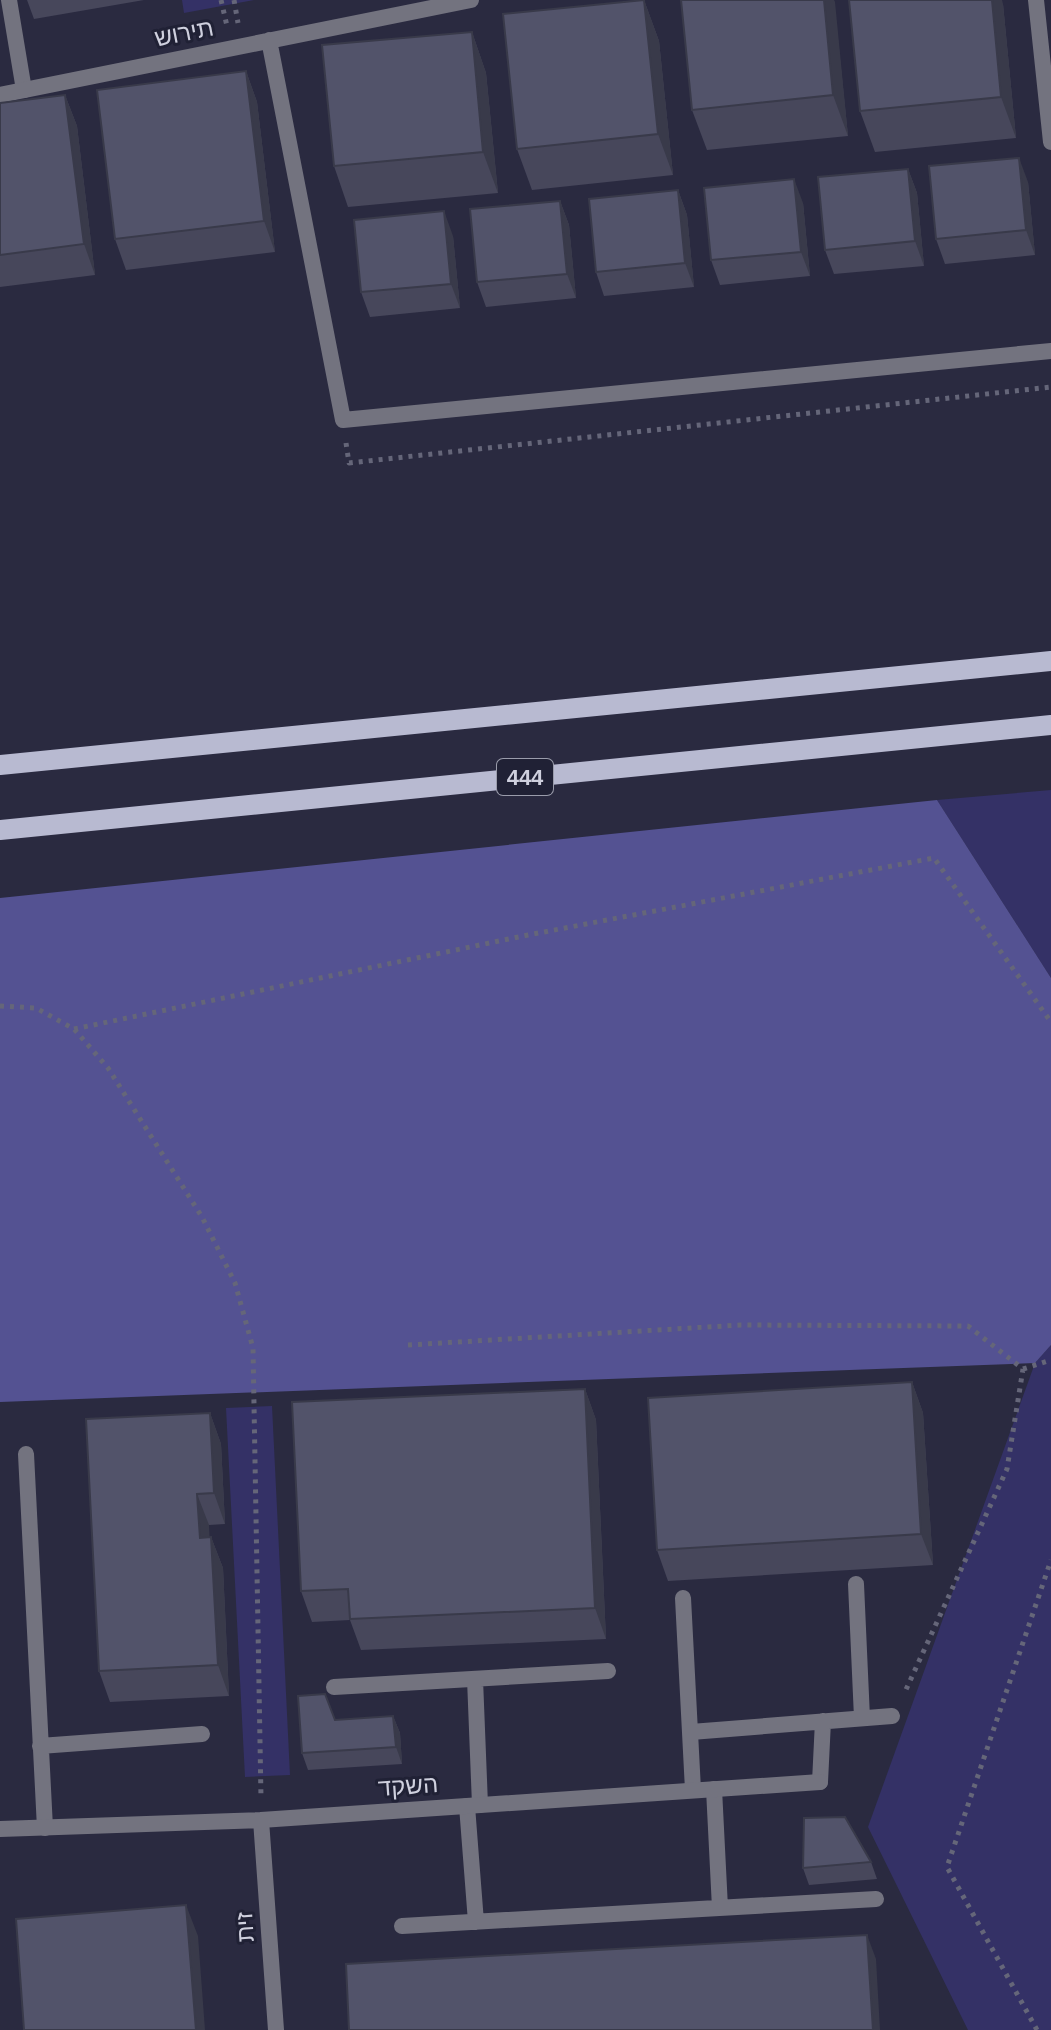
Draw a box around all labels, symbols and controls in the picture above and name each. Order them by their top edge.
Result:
street label: תירוש [152,14,216,51]
road number: 444 [497,759,553,795]
street label: השקד [377,1770,439,1801]
street label: זית [230,1911,259,1943]

